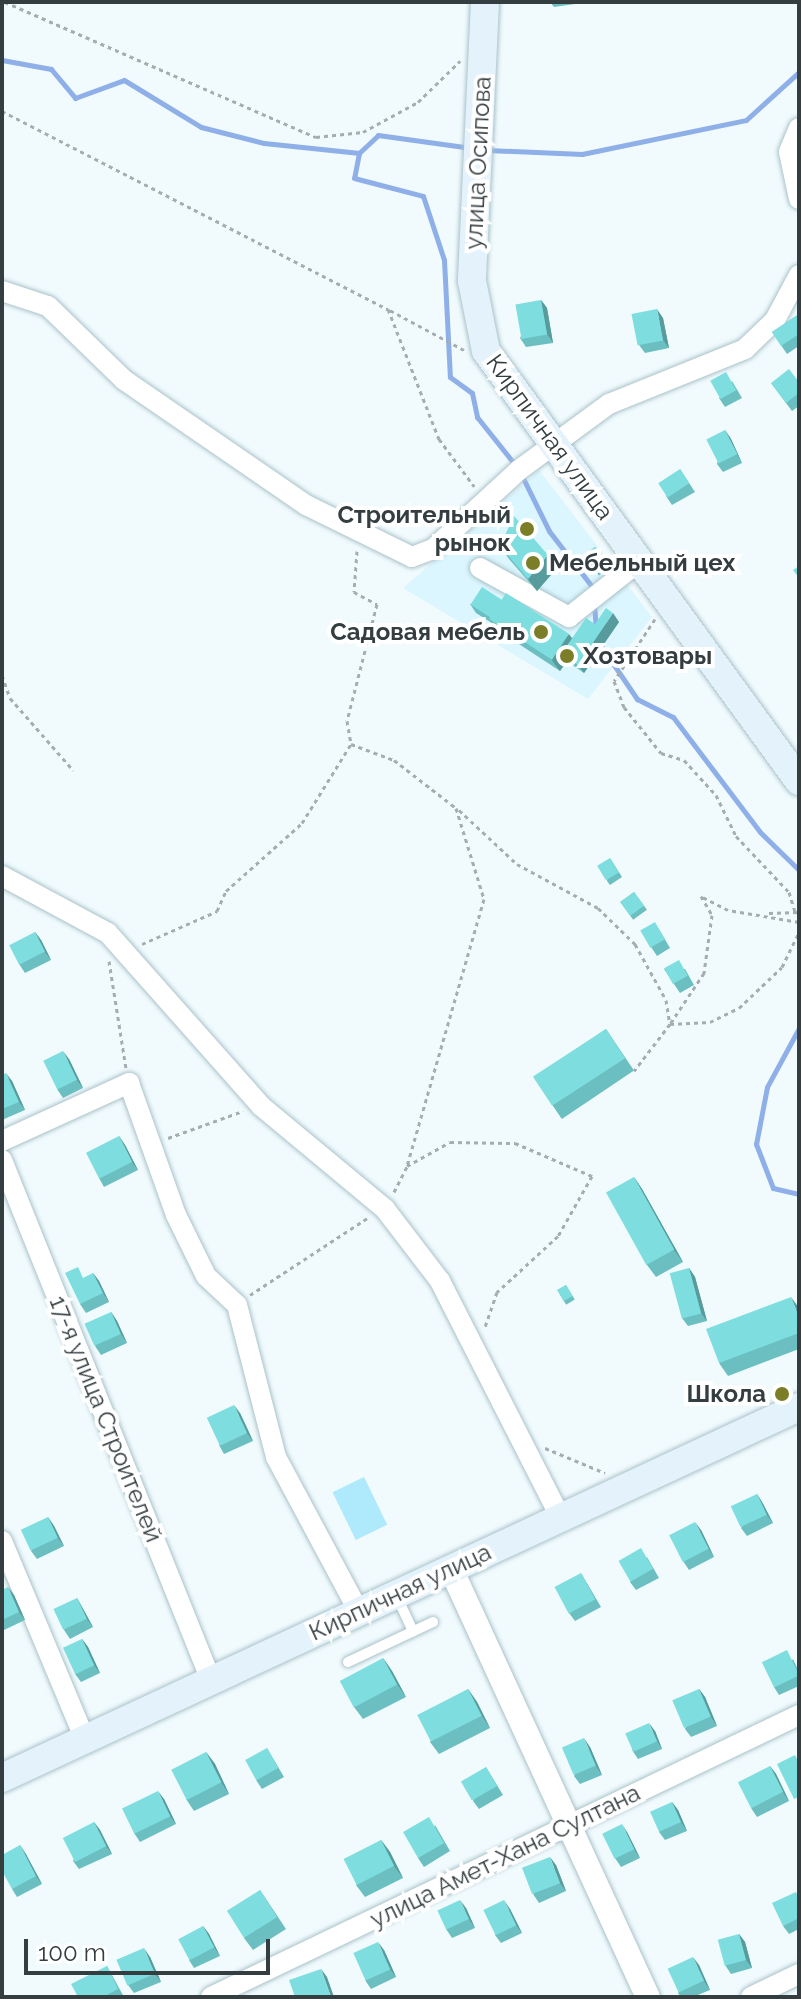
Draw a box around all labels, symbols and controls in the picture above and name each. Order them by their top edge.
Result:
street label: улица Осипова [459,76,497,250]
street label: Кирпичная улица [480,348,620,526]
place label: Строительный рынок [337,501,511,557]
marker: Строительный рынок [518,520,536,538]
place label: Мебельный цех [549,549,735,577]
marker: Мебельный цех [524,554,542,572]
place label: Садовая мебель [330,618,525,646]
marker: Садовая мебель [532,623,550,641]
place label: Хозтовары [583,642,712,670]
marker: Хозтовары [558,647,576,665]
street label: 17-я улица Строителей [43,1291,169,1547]
place label: Школа [686,1380,766,1408]
marker: Школа [773,1385,791,1403]
street label: Кирпичная улица [304,1537,496,1647]
street label: улица Амет-Хана Султана [365,1778,645,1934]
scale bar [28,1923,274,1973]
text: 100 m [38,1938,106,1967]

